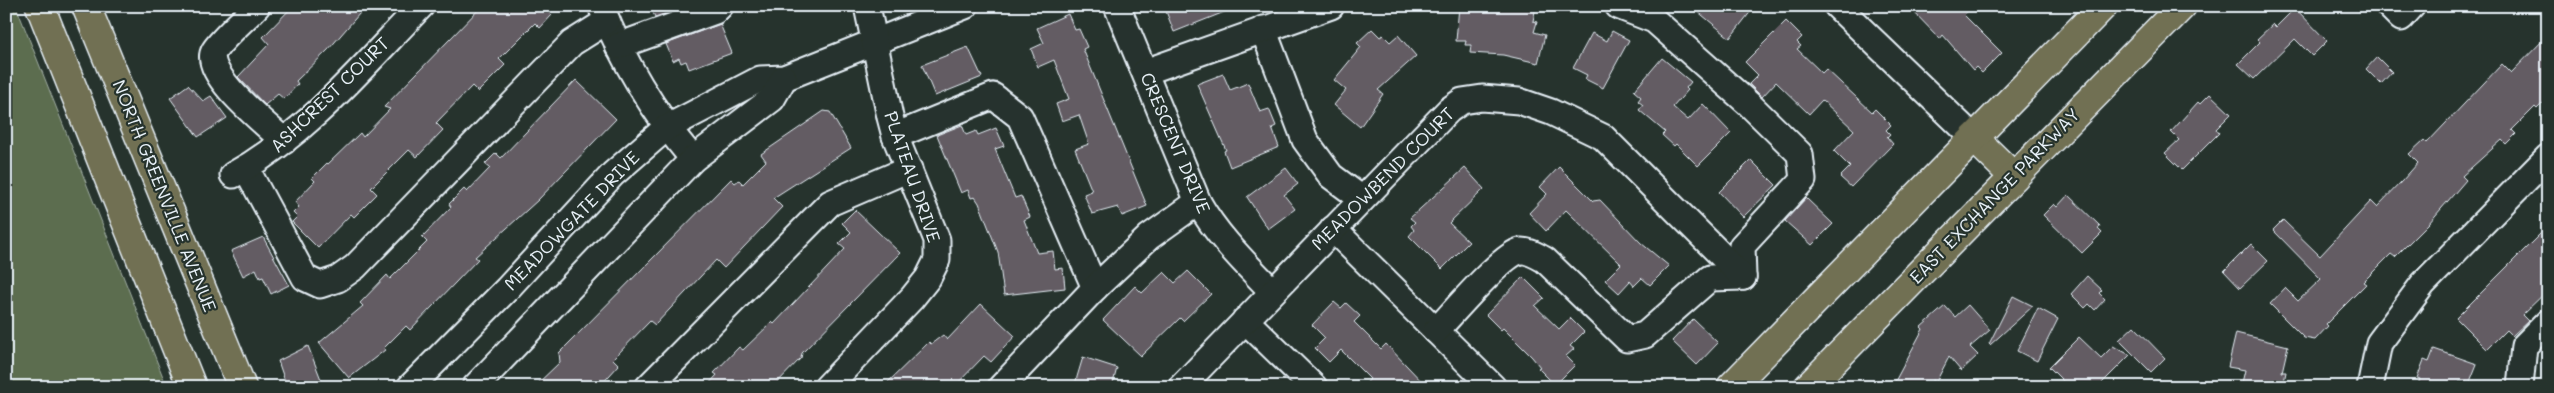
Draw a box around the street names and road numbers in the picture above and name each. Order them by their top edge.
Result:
street label: ASHCREST COURT [265,31,394,157]
street label: CRESCENT DRIVE [1135,69,1216,217]
street label: NORTH GREENVILLE AVENUE [107,76,223,315]
street label: MEADOWBEND COURT [1306,102,1459,255]
street label: EAST EXCHANGE PARKWAY [1904,102,2085,288]
street label: PLATEAU DRIVE [879,108,947,245]
street label: MEADOWGATE DRIVE [498,145,644,295]

